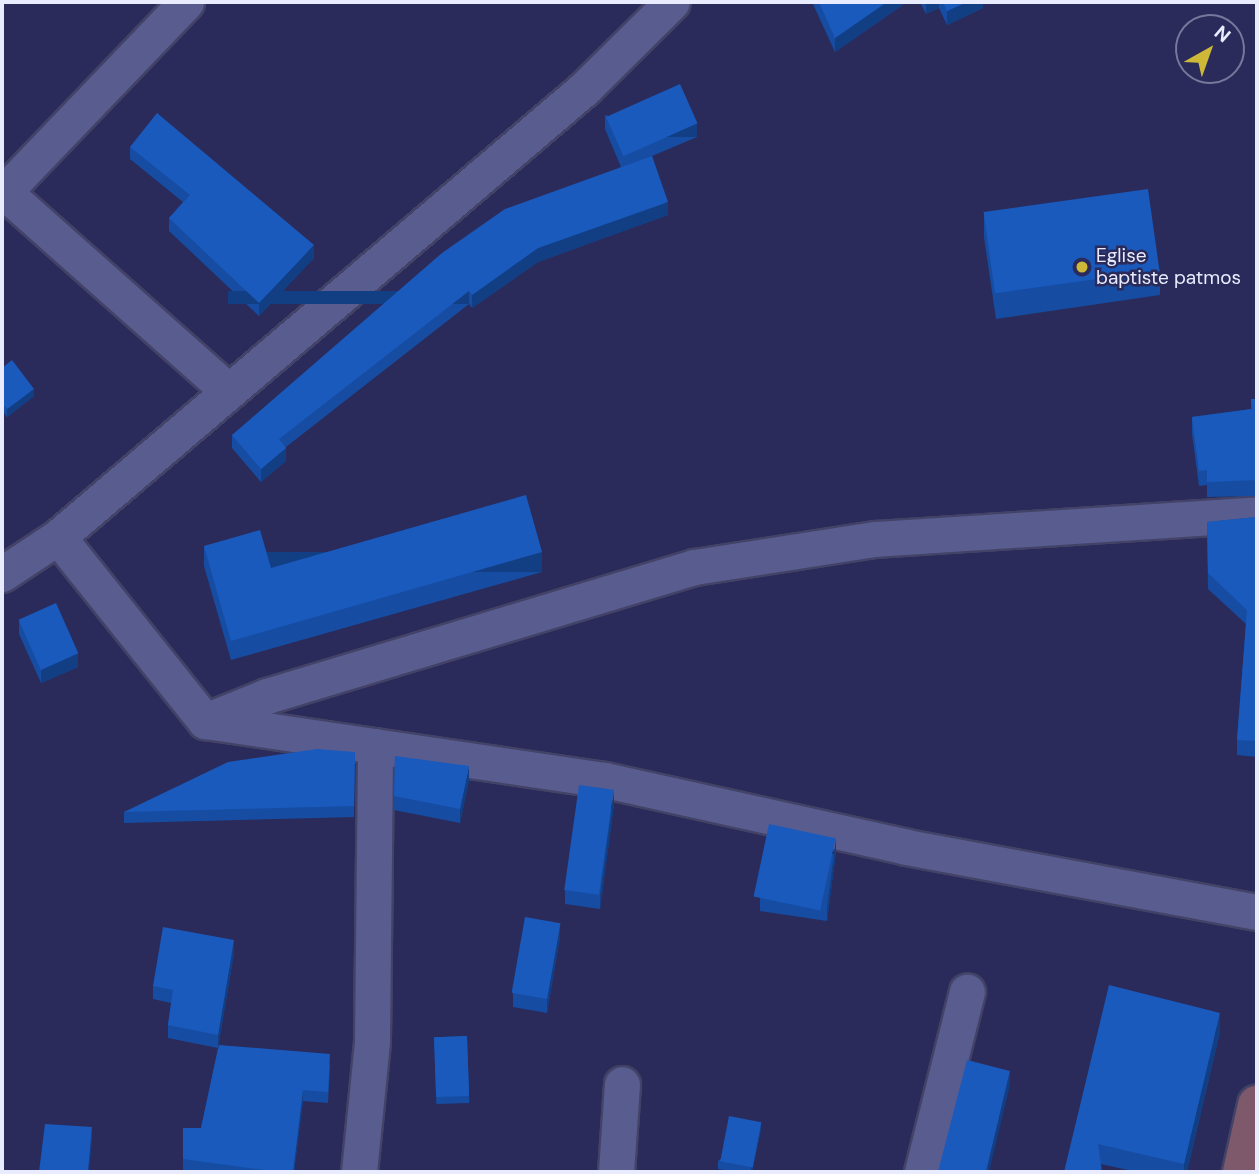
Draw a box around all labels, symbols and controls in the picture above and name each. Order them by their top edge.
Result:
north arrow [1175,14,1245,84]
text: N [1209,20,1236,48]
place label: Eglise baptiste patmos [1096,245,1241,289]
marker: Eglise baptiste patmos [1074,259,1090,275]

